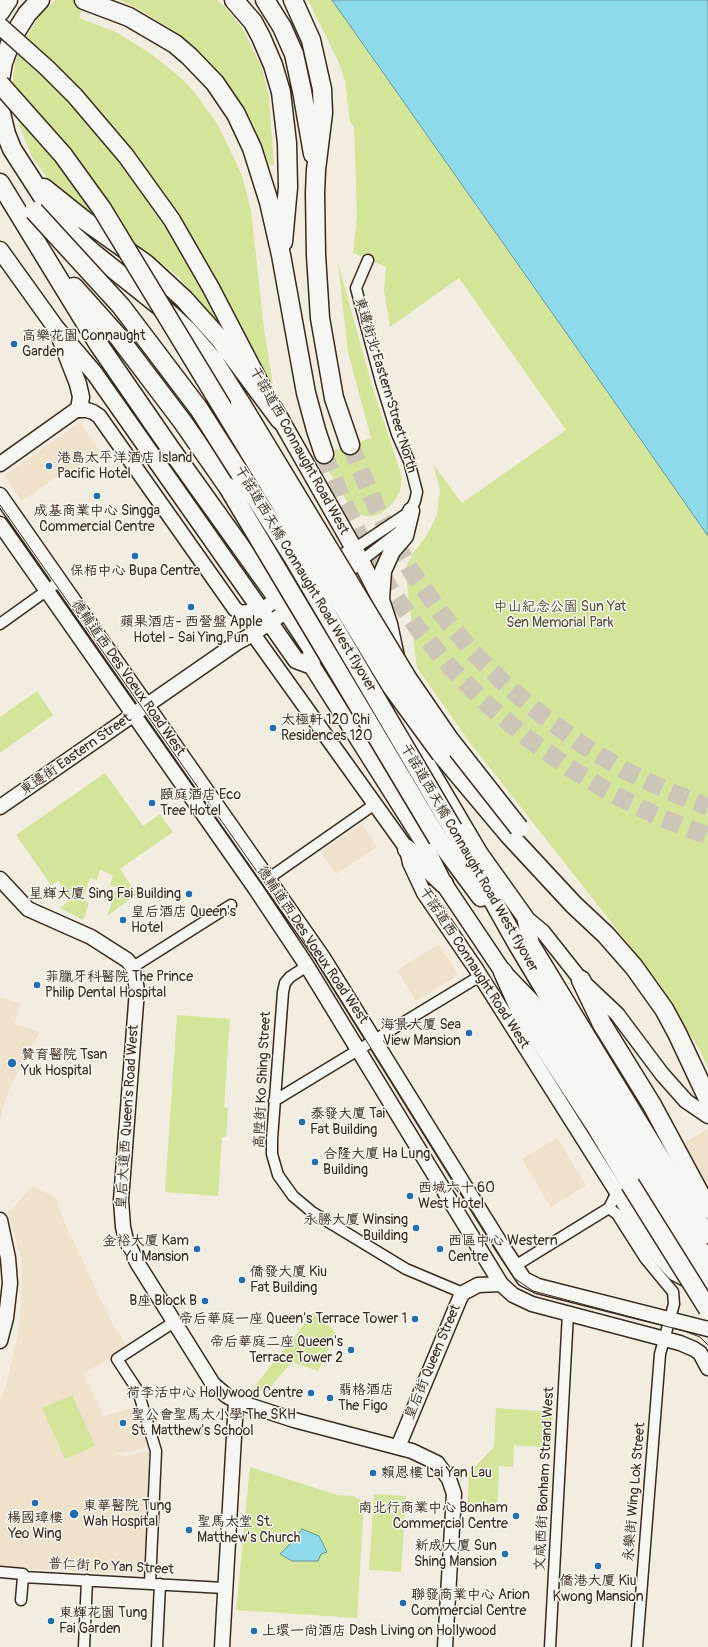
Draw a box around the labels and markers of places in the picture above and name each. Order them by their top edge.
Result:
place label: 高樂花園 Connaught Garden [22,328,146,360]
marker: 高樂花園 Connaught Garden [9,339,19,349]
place label: 港島太平洋酒店 Island Pacific Hotel [57,450,192,482]
marker: 港島太平洋酒店 Island Pacific Hotel [44,461,54,471]
marker: 成基商業中心 Singga Commercial Centre [92,491,102,501]
place label: 成基商業中心 Singga Commercial Centre [34,503,160,536]
marker: 保栢中心 Bupa Centre [130,551,140,561]
place label: 保栢中心 Bupa Centre [70,563,200,579]
marker: 蘋果酒店- 西營盤 Apple Hotel - Sai Ying Pun [186,602,196,612]
place label: 蘋果酒店- 西營盤 Apple Hotel - Sai Ying Pun [120,614,262,646]
place label: 太極軒 120 Chi Residences 120 [281,712,372,744]
marker: 太極軒 120 Chi Residences 120 [268,723,278,733]
place label: 頤庭酒店 Eco Tree Hotel [160,787,241,820]
marker: 頤庭酒店 Eco Tree Hotel [147,798,157,808]
place label: 星輝大廈 Sing Fai Building [29,886,181,902]
marker: 星輝大廈 Sing Fai Building [184,889,194,899]
place label: 皇后酒店 Queen's Hotel [131,904,236,936]
marker: 皇后酒店 Queen's Hotel [118,915,128,925]
place label: 菲臘牙科醫院 The Prince Philip Dental Hospital [45,969,193,1002]
marker: 菲臘牙科醫院 The Prince Philip Dental Hospital [32,980,42,990]
place label: 海景大廈 Sea View Mansion [380,1017,461,1050]
marker: 海景大廈 Sea View Mansion [464,1028,474,1038]
place label: 贊育醫院 Tsan Yuk Hospital [21,1047,107,1080]
marker: 贊育醫院 Tsan Yuk Hospital [6,1057,18,1069]
place label: 泰發大廈 Tai Fat Building [310,1106,385,1138]
marker: 泰發大廈 Tai Fat Building [297,1117,307,1127]
place label: 合隆大廈 Ha Lung Building [323,1146,430,1178]
marker: 合隆大廈 Ha Lung Building [310,1157,320,1167]
place label: 西城六十 60 West Hotel [418,1180,495,1212]
marker: 西城六十 60 West Hotel [405,1191,415,1201]
place label: 永勝大廈 Winsing Building [303,1212,408,1244]
marker: 永勝大廈 Winsing Building [411,1223,421,1233]
place label: 金裕大廈 Kam Yu Mansion [103,1233,189,1266]
place label: 西區中心 Western Centre [448,1233,558,1266]
marker: 金裕大廈 Kam Yu Mansion [192,1244,202,1254]
marker: 西區中心 Western Centre [435,1244,445,1254]
place label: 僑發大廈 Kiu Fat Building [250,1264,327,1296]
marker: 僑發大廈 Kiu Fat Building [237,1275,247,1285]
place label: B座 Block B [129,1293,197,1309]
marker: B座 Block B [200,1296,210,1306]
place label: 帝后華庭一座 Queen's Terrace Tower 1 [179,1311,407,1327]
marker: 帝后華庭一座 Queen's Terrace Tower 1 [410,1314,420,1324]
place label: 帝后華庭二座 Queen's Terrace Tower 2 [210,1334,343,1366]
marker: 帝后華庭二座 Queen's Terrace Tower 2 [346,1345,356,1355]
place label: 翡格酒店 The Figo [338,1382,394,1414]
place label: 荷李活中心 Hollywood Centre [126,1385,303,1401]
marker: 荷李活中心 Hollywood Centre [306,1388,316,1398]
marker: 翡格酒店 The Figo [325,1393,335,1403]
place label: 聖公會聖馬太小學 The SKH St. Matthew's School [131,1407,296,1440]
marker: 聖公會聖馬太小學 The SKH St. Matthew's School [118,1418,128,1428]
place label: 賴恩樓 Lai Yan Lau [381,1465,492,1481]
marker: 賴恩樓 Lai Yan Lau [368,1468,378,1478]
marker: 楊國璋樓 Yeo Wing [30,1498,40,1508]
place label: 東華醫院 Tung Wah Hospital [83,1498,171,1530]
place label: 南北行商業中心 Bonham Commercial Centre [358,1500,508,1532]
marker: 東華醫院 Tung Wah Hospital [68,1508,80,1520]
place label: 楊國璋樓 Yeo Wing [7,1510,63,1542]
marker: 南北行商業中心 Bonham Commercial Centre [511,1511,521,1521]
place label: 聖馬太堂 St. Matthew's Church [197,1514,300,1546]
marker: 聖馬太堂 St. Matthew's Church [184,1525,194,1535]
place label: 新成大廈 Sun Shing Mansion [414,1538,497,1570]
marker: 新成大廈 Sun Shing Mansion [500,1549,510,1559]
marker: 僑港大廈 Kiu Kwong Mansion [593,1561,603,1571]
place label: 僑港大廈 Kiu Kwong Mansion [552,1573,644,1606]
place label: 聯發商業中心 Arion Commercial Centre [411,1587,530,1620]
marker: 聯發商業中心 Arion Commercial Centre [398,1598,408,1608]
place label: 東輝花園 Tung Fai Garden [59,1605,147,1638]
marker: 東輝花園 Tung Fai Garden [46,1616,56,1626]
place label: 上環一尚酒店 Dash Living on Hollywood [262,1623,496,1639]
marker: 上環一尚酒店 Dash Living on Hollywood [249,1626,259,1636]

